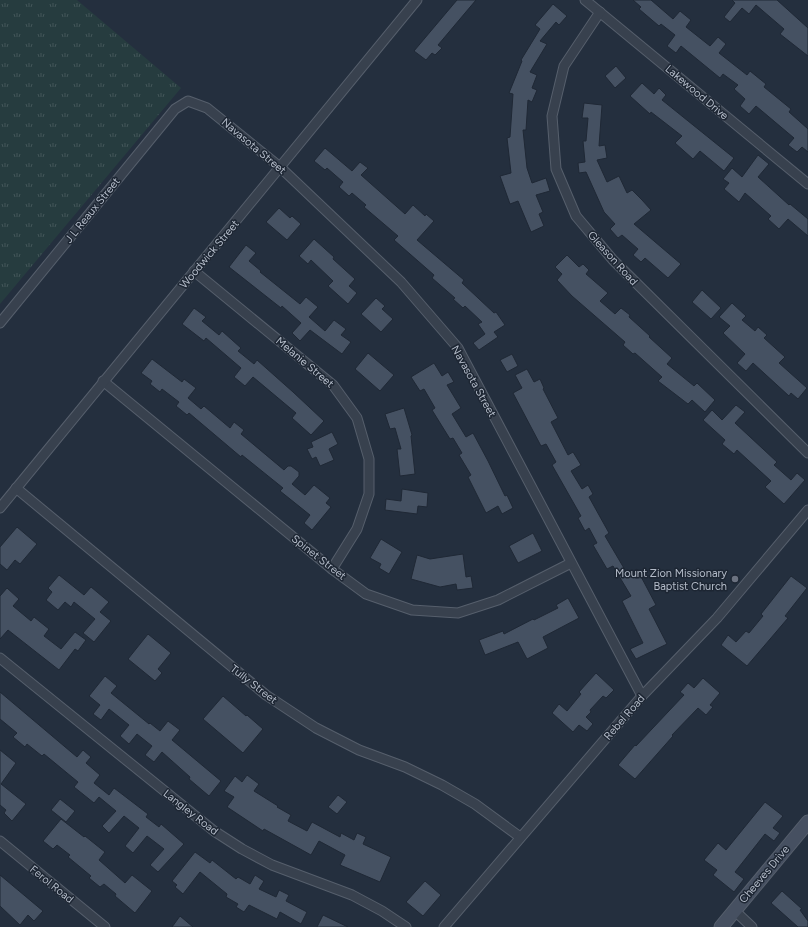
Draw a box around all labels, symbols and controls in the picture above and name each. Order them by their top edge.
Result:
street label: Lakewood Drive [663,62,731,123]
street label: Navasota Street [219,116,289,177]
street label: J L Reaux Street [62,175,123,246]
street label: Woodwick Street [177,217,242,291]
street label: Gleason Road [585,229,640,288]
street label: Melanie Street [273,334,336,390]
street label: Navasota Street [448,343,499,419]
street label: Spinet Street [289,532,349,583]
place label: Mount Zion Missionary Baptist Church [615,567,727,593]
marker: Mount Zion Missionary Baptist Church [730,574,740,584]
street label: Tully Street [228,662,280,707]
street label: Rebel Road [601,692,648,743]
street label: Langley Road [161,787,221,838]
street label: Cheeves Drive [737,843,792,906]
street label: Ferol Road [27,863,76,906]

